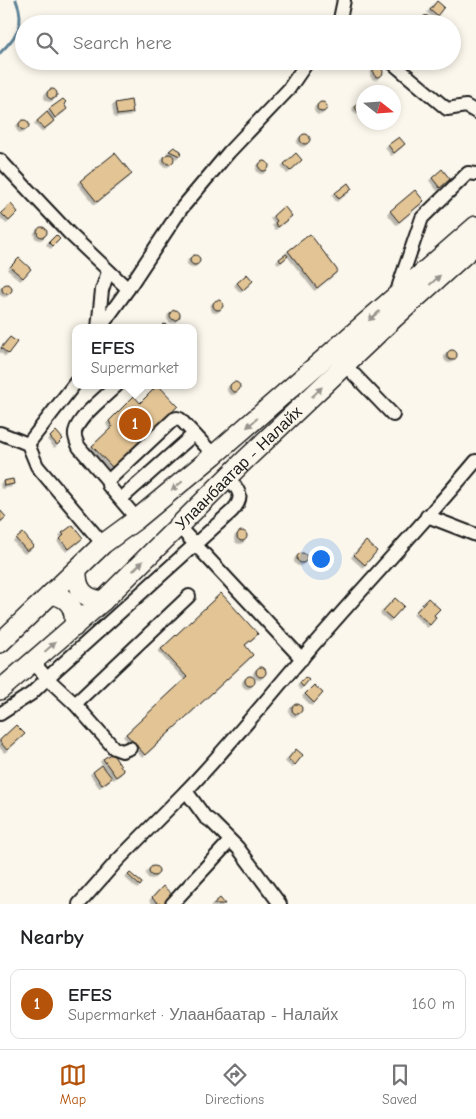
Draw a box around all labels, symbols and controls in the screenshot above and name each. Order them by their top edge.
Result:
search box [15,15,461,70]
icon: search [33,29,61,57]
text: Search here [73,32,172,54]
north arrow [356,85,401,130]
one-way arrow [429,275,442,286]
one-way arrow [368,311,381,322]
popup [72,324,197,389]
text: EFES [91,337,135,359]
text: Supermarket [91,359,178,377]
one-way arrow [310,386,322,398]
street label: Улаанбаатар - Налайх [172,403,306,534]
pin: 1 [119,405,151,443]
one-way arrow [246,417,258,429]
one-way arrow [170,481,183,492]
your location [308,546,334,572]
one-way arrow [132,560,144,572]
one-way arrow [44,641,56,653]
text: Nearby [20,925,84,949]
text: EFES [68,984,112,1006]
text: 1 [34,995,40,1013]
text: 160 m [412,995,455,1013]
text: Supermarket · Улаанбаатар - Налайх [68,1006,338,1024]
tab: Map [59,1061,87,1108]
tab: Directions [205,1061,264,1108]
tab: Saved [382,1061,417,1108]

